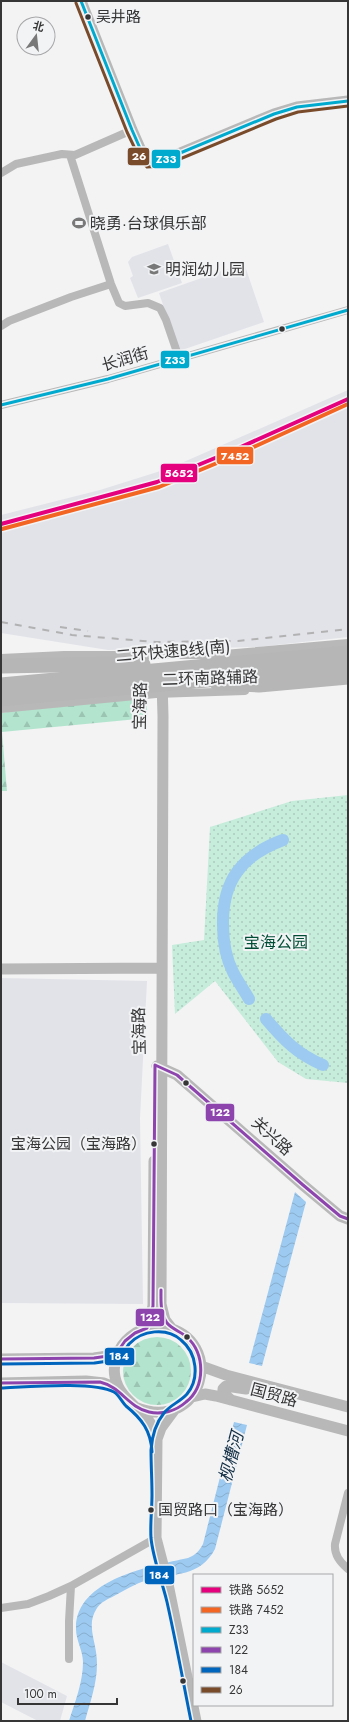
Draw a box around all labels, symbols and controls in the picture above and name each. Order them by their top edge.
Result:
place label: 吴井路 [96,6,141,28]
marker: 吴井路 [83,12,93,22]
north arrow [16,16,56,56]
text: 北 [31,17,46,35]
line badge: 26 [127,147,150,166]
text: 26 [132,148,146,164]
line badge: Z33 [151,149,181,169]
text: Z33 [156,151,176,167]
place label: 晓勇·台球俱乐部 [90,212,207,235]
sports icon: 晓勇·台球俱乐部 [71,215,87,231]
place label: 明润幼儿园 [165,258,245,281]
school or university icon: 明润幼儿园 [146,261,162,277]
unlabelled marker [277,324,287,334]
street label: 长润街 [99,341,151,377]
line badge: Z33 [160,350,190,369]
text: Z33 [165,352,185,368]
line badge: 7452 [216,446,254,465]
text: 7452 [221,448,249,464]
line badge: 5652 [160,463,198,483]
text: 5652 [165,465,193,481]
street label: 二环快速B线(南) [115,635,231,667]
street label: 二环南路辅路 [162,665,258,691]
street label: 宝海路 [128,682,152,730]
park label: 宝海公园 [244,931,308,954]
street label: 宝海路 [127,1007,151,1055]
unlabelled marker [181,1078,191,1088]
line badge: 122 [205,1103,235,1122]
text: 122 [210,1104,230,1120]
street label: 关兴路 [246,1111,298,1161]
place label: 宝海公园（宝海路） [11,1133,146,1155]
marker: 宝海公园（宝海路） [149,1139,159,1149]
line badge: 122 [135,1308,165,1327]
text: 122 [140,1309,160,1325]
unlabelled marker [182,1332,192,1342]
line badge: 184 [104,1347,135,1366]
text: 184 [109,1348,129,1364]
street label: 国贸路 [248,1378,300,1412]
water label: 枧槽河 [213,1426,250,1485]
place label: 国贸路口（宝海路） [158,1499,293,1521]
marker: 国贸路口（宝海路） [146,1505,156,1515]
line badge: 184 [144,1565,175,1585]
text: 184 [149,1567,169,1583]
legend [193,1574,333,1706]
text: 铁路 5652 [229,1581,284,1599]
text: 铁路 7452 [229,1601,284,1619]
text: Z33 [229,1621,249,1639]
text: 122 [229,1641,248,1659]
text: 184 [229,1661,248,1679]
unlabelled marker [178,1676,188,1686]
scale bar [18,1680,117,1706]
text: 26 [229,1681,243,1699]
text: 100 m [24,1685,57,1703]

